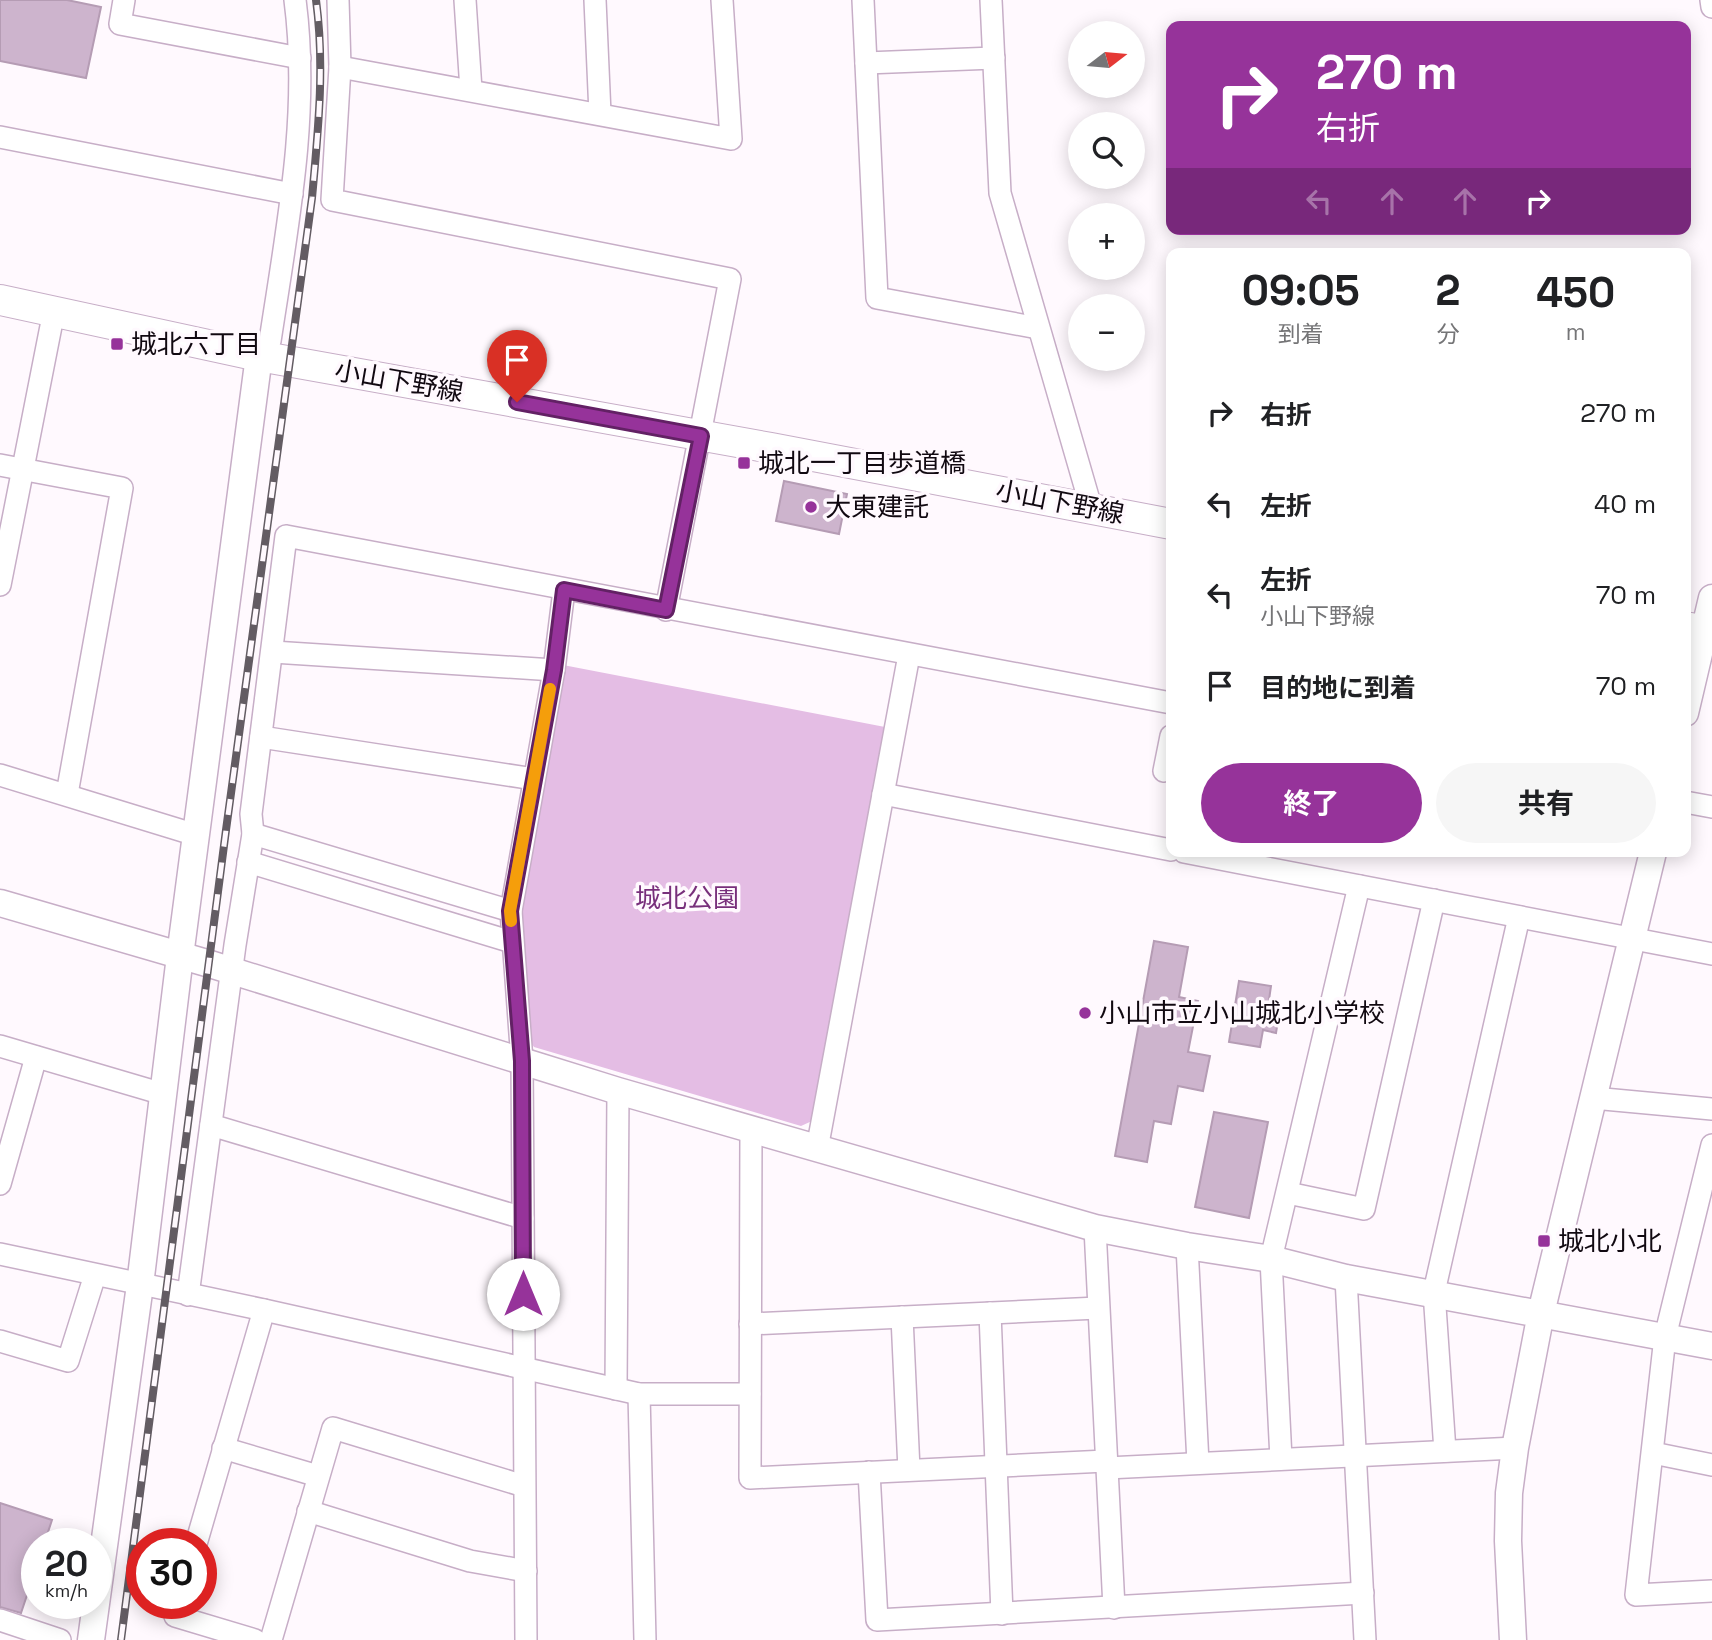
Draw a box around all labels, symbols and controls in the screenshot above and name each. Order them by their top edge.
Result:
north arrow [1068,21,1144,98]
map controls [1068,21,1145,371]
text: 270 m [1316,41,1458,103]
icon: right [1201,49,1292,140]
text: 右折 [1316,108,1380,148]
button: search [1068,112,1145,189]
icon: left [1300,182,1338,220]
icon: ahead [1373,182,1411,220]
icon: ahead [1446,182,1484,220]
icon: right [1519,182,1557,220]
button: + [1068,203,1145,280]
text: 09:05 [1242,264,1360,317]
text: 2 [1435,264,1460,317]
text: 450 [1536,266,1615,319]
button: − [1068,294,1145,371]
text: m [1566,317,1586,347]
text: 到着 [1278,319,1324,349]
text: 分 [1436,319,1459,349]
place label: 城北六丁目 [131,327,261,361]
pin [487,330,547,402]
marker: 城北六丁目 [109,336,125,352]
icon: arrive [498,341,536,379]
street label: 小山下野線 [332,353,466,409]
icon: right [1201,394,1239,432]
text: 270 m [1580,396,1656,430]
text: 右折 [1260,398,1312,432]
place label: 城北一丁目歩道橋 [758,446,966,480]
marker: 城北一丁目歩道橋 [736,455,752,471]
street label: 小山下野線 [993,473,1127,531]
icon: left [1201,485,1239,523]
text: 40 m [1594,487,1656,521]
text: 左折 [1260,489,1312,523]
place label: 大東建託 [825,490,929,524]
marker: 大東建託 [803,499,819,515]
text: 左折 [1260,563,1312,597]
icon: left [1201,576,1239,614]
text: 70 m [1596,578,1656,612]
text: 小山下野線 [1260,601,1375,631]
icon: arrive [1201,667,1239,705]
text: 70 m [1596,669,1656,703]
text: 目的地に到着 [1260,671,1416,705]
button: 終了 [1201,763,1422,843]
button: 共有 [1436,763,1656,843]
park label: 城北公園 [635,881,739,915]
place label: 小山市立小山城北小学校 [1099,996,1385,1030]
marker: 小山市立小山城北小学校 [1077,1005,1093,1021]
place label: 城北小北 [1558,1224,1662,1258]
marker: 城北小北 [1536,1233,1552,1249]
position arrow [486,1257,560,1331]
speed limit sign: 30 [126,1528,217,1619]
text: 20 [45,1542,88,1586]
text: km/h [45,1579,88,1602]

